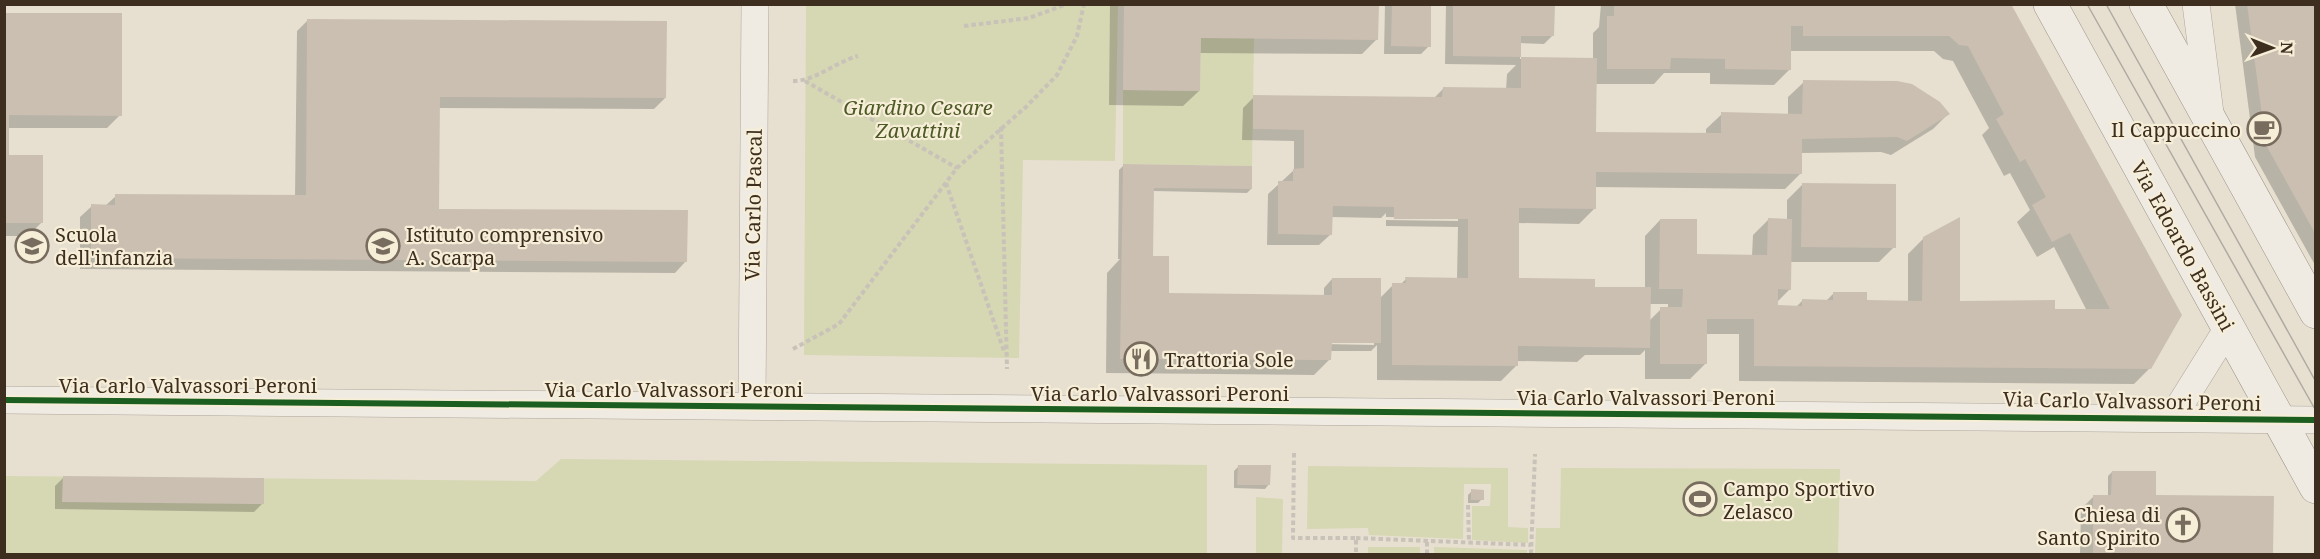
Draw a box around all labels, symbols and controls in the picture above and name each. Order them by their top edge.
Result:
north arrow [2242,18,2302,78]
text: N [2276,42,2298,55]
park label: Giardino Cesare Zavattini [843,94,993,144]
cafe icon: Il Cappuccino [2246,111,2282,147]
place label: Il Cappuccino [2111,116,2241,143]
street label: Via Carlo Pascal [738,129,768,281]
street label: Via Edoardo Bassini [2125,156,2241,336]
place label: Scuola dell'infanzia [55,221,174,271]
place label: Istituto comprensivo A. Scarpa [406,221,603,271]
school or university icon: Scuola dell'infanzia [14,228,50,264]
school or university icon: Istituto comprensivo A. Scarpa [365,228,401,264]
restaurant icon: Trattoria Sole [1123,341,1159,377]
place label: Trattoria Sole [1164,346,1294,373]
street label: Via Carlo Valvassori Peroni [59,372,318,399]
street label: Via Carlo Valvassori Peroni [545,376,804,403]
street label: Via Carlo Valvassori Peroni [1031,380,1290,407]
street label: Via Carlo Valvassori Peroni [1517,384,1776,411]
street label: Via Carlo Valvassori Peroni [2003,385,2262,417]
place label: Campo Sportivo Zelasco [1723,475,1875,525]
sports icon: Campo Sportivo Zelasco [1682,481,1718,517]
place label: Chiesa di Santo Spirito [2037,501,2161,551]
church icon: Chiesa di Santo Spirito [2165,507,2201,543]

